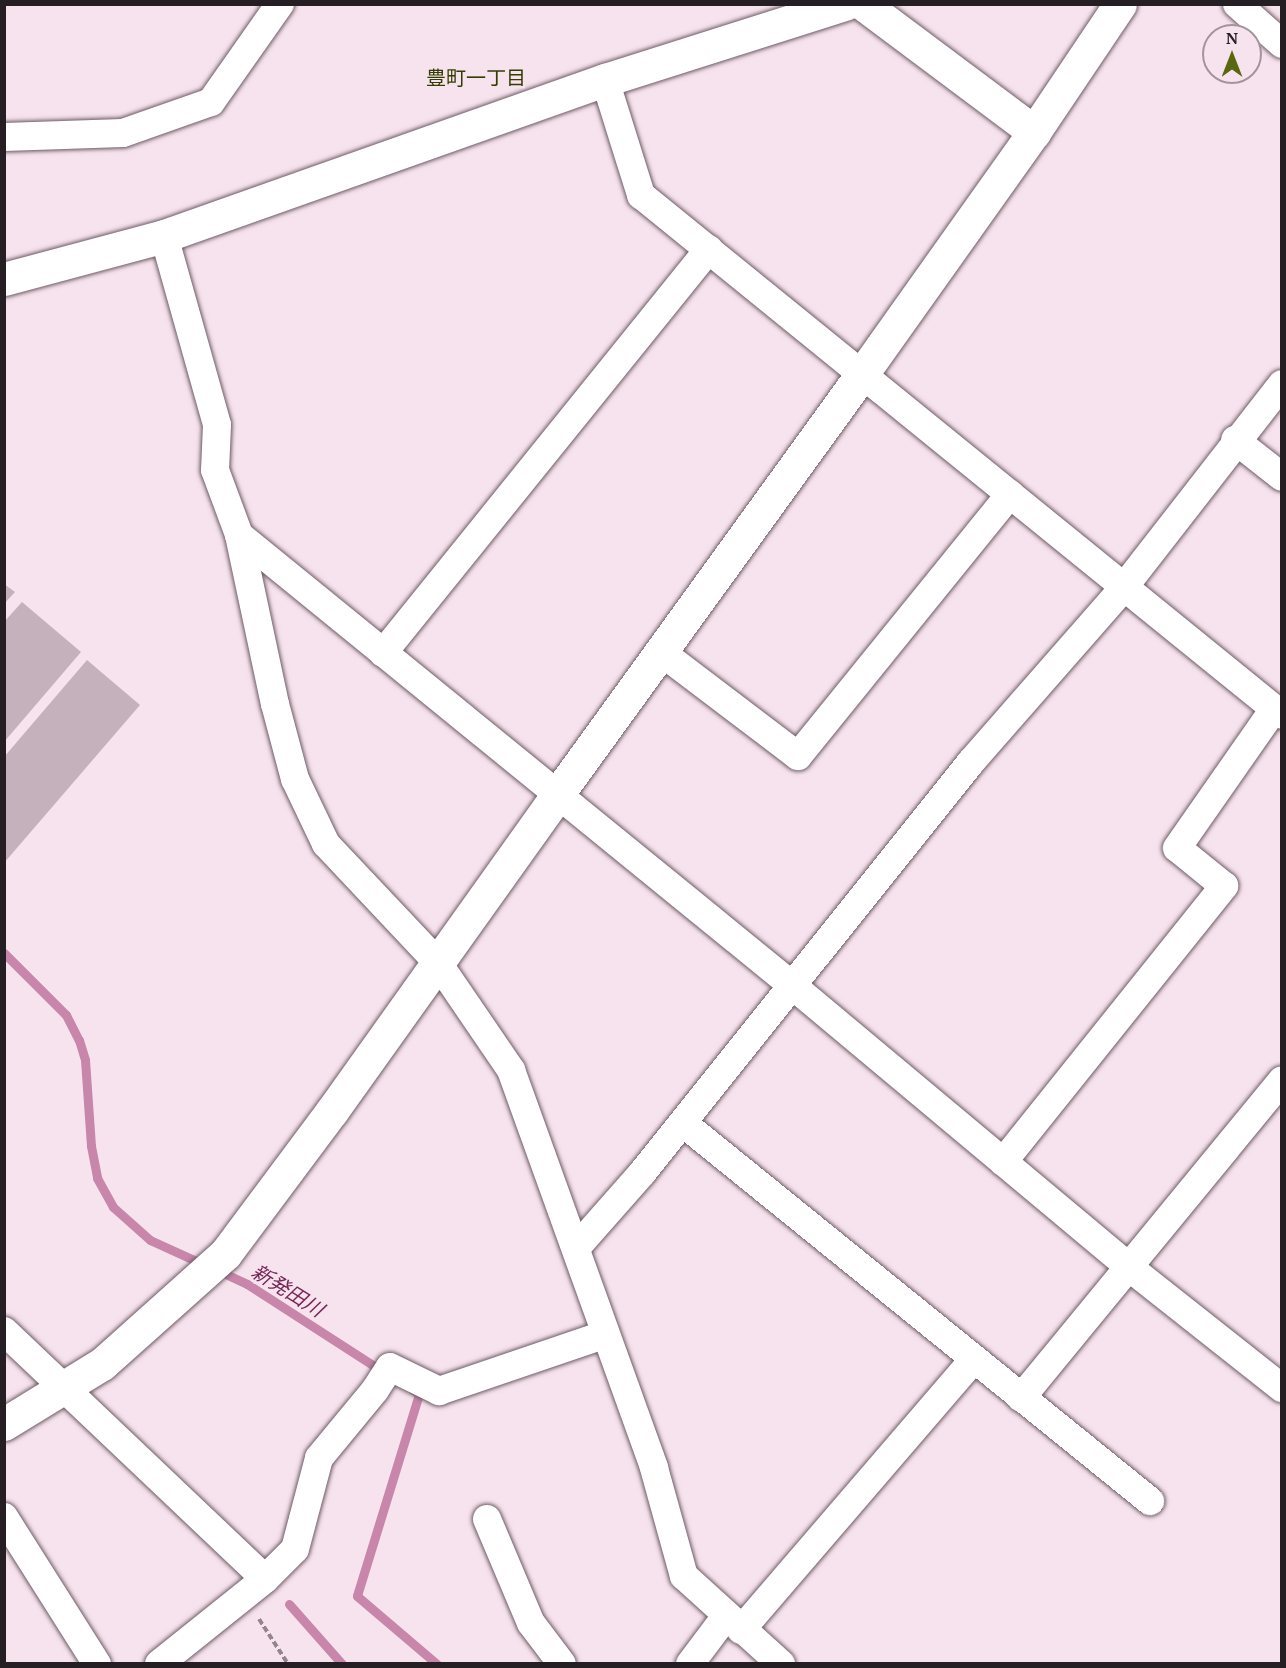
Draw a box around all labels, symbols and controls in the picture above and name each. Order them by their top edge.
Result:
north arrow [1202,24,1262,84]
text: N [1226,27,1238,49]
district label: 豊町一丁目 [426,65,526,89]
water label: 新発田川 [248,1259,328,1321]

